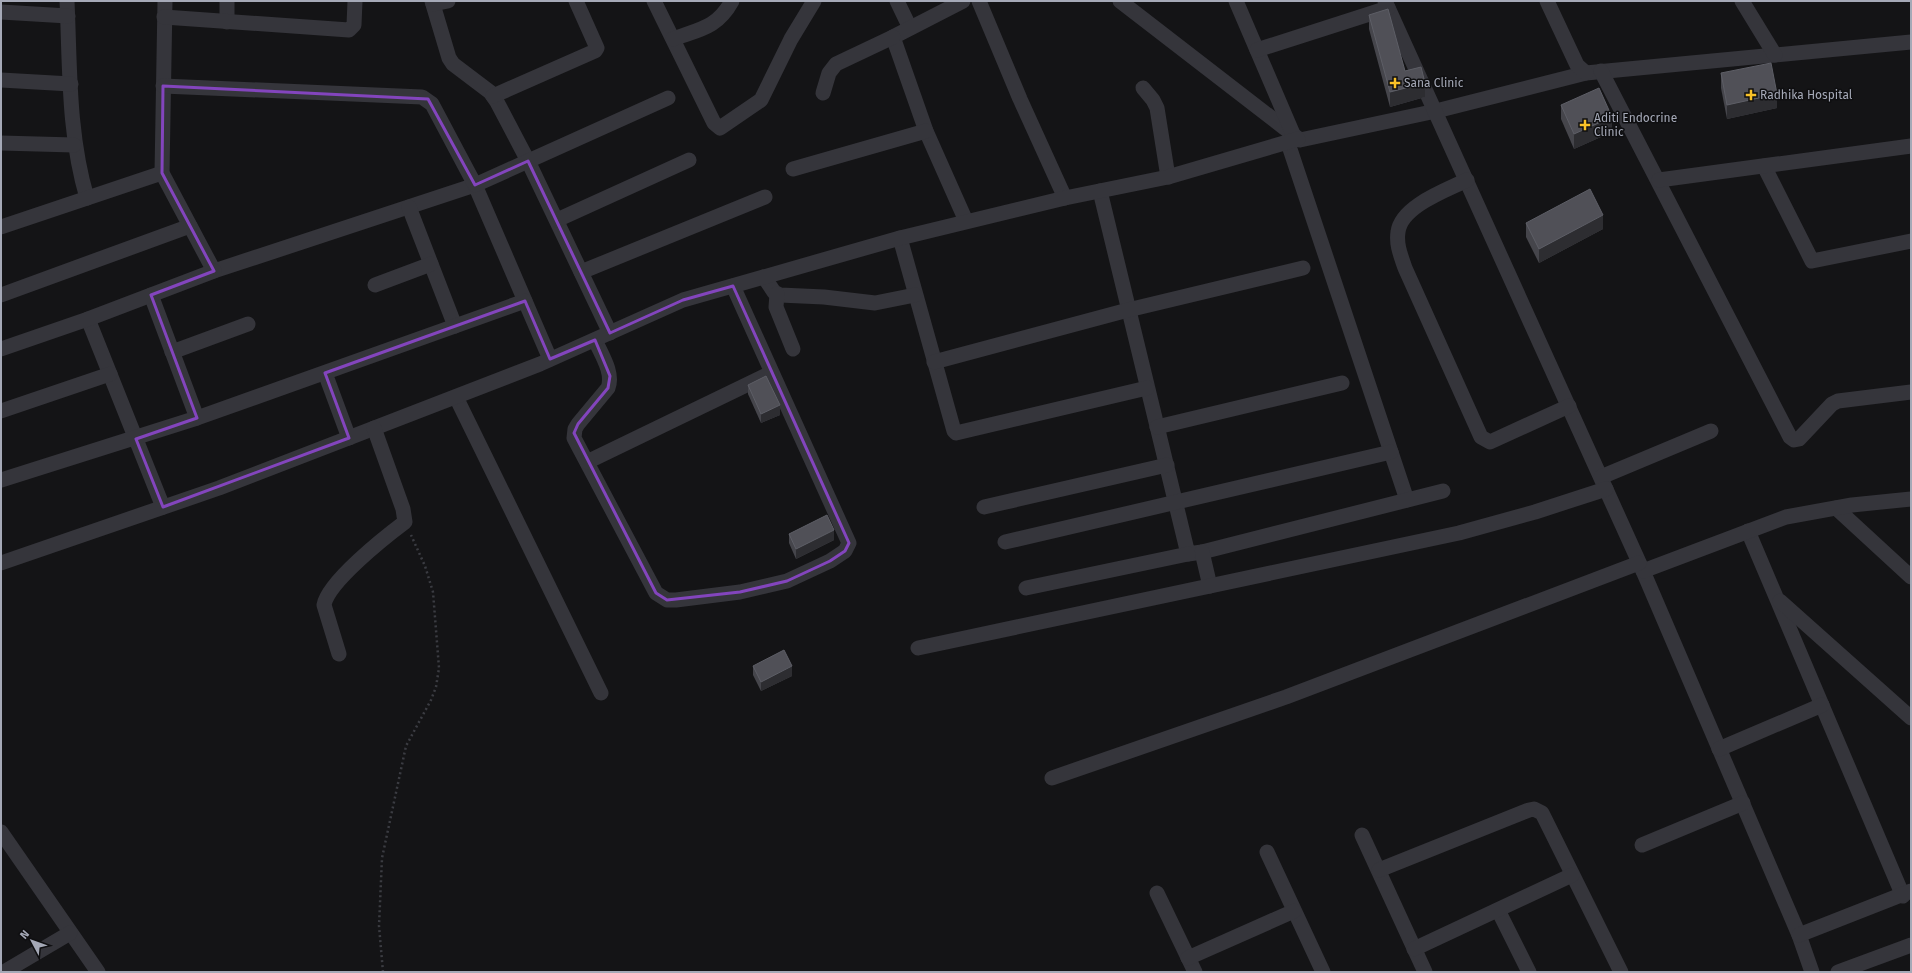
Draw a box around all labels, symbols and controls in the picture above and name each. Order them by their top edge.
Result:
place label: Sana Clinic [1404,76,1464,90]
marker: Sana Clinic [1389,77,1401,89]
place label: Radhika Hospital [1760,88,1853,102]
marker: Radhika Hospital [1745,89,1757,101]
place label: Aditi Endocrine Clinic [1594,111,1677,139]
marker: Aditi Endocrine Clinic [1579,119,1591,131]
north arrow [12,921,52,961]
text: N [18,928,32,942]

